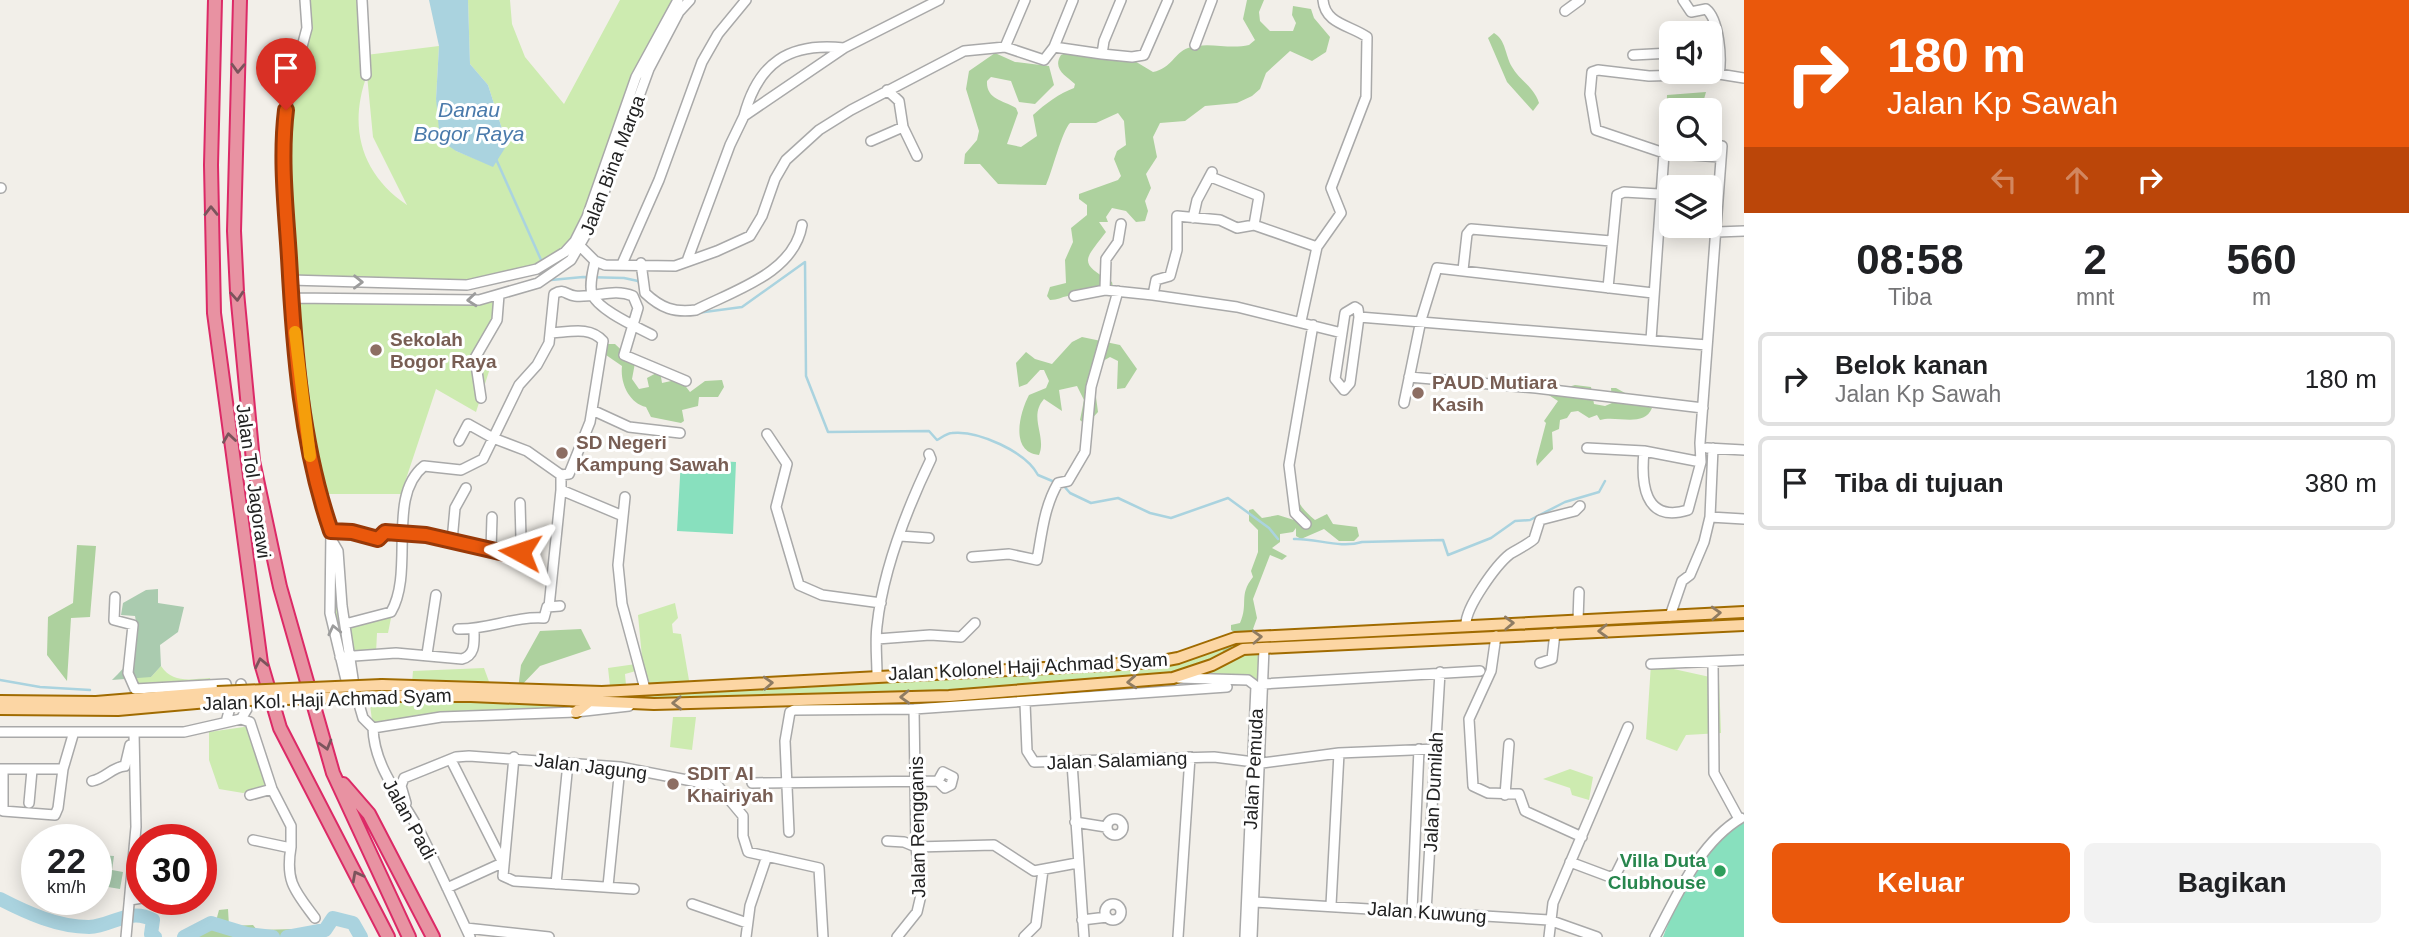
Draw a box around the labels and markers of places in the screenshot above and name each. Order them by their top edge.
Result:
pin [256,38,316,110]
place label: Sekolah Bogor Raya [390,329,497,372]
marker: Sekolah Bogor Raya [368,342,384,358]
place label: PAUD Mutiara Kasih [1432,372,1558,415]
marker: PAUD Mutiara Kasih [1410,385,1426,401]
place label: SD Negeri Kampung Sawah [576,432,729,475]
marker: SD Negeri Kampung Sawah [554,445,570,461]
place label: SDIT Al Khairiyah [687,763,774,806]
marker: SDIT Al Khairiyah [665,776,681,792]
place label: Villa Duta Clubhouse [1608,850,1706,893]
marker: Villa Duta Clubhouse [1712,863,1728,879]

